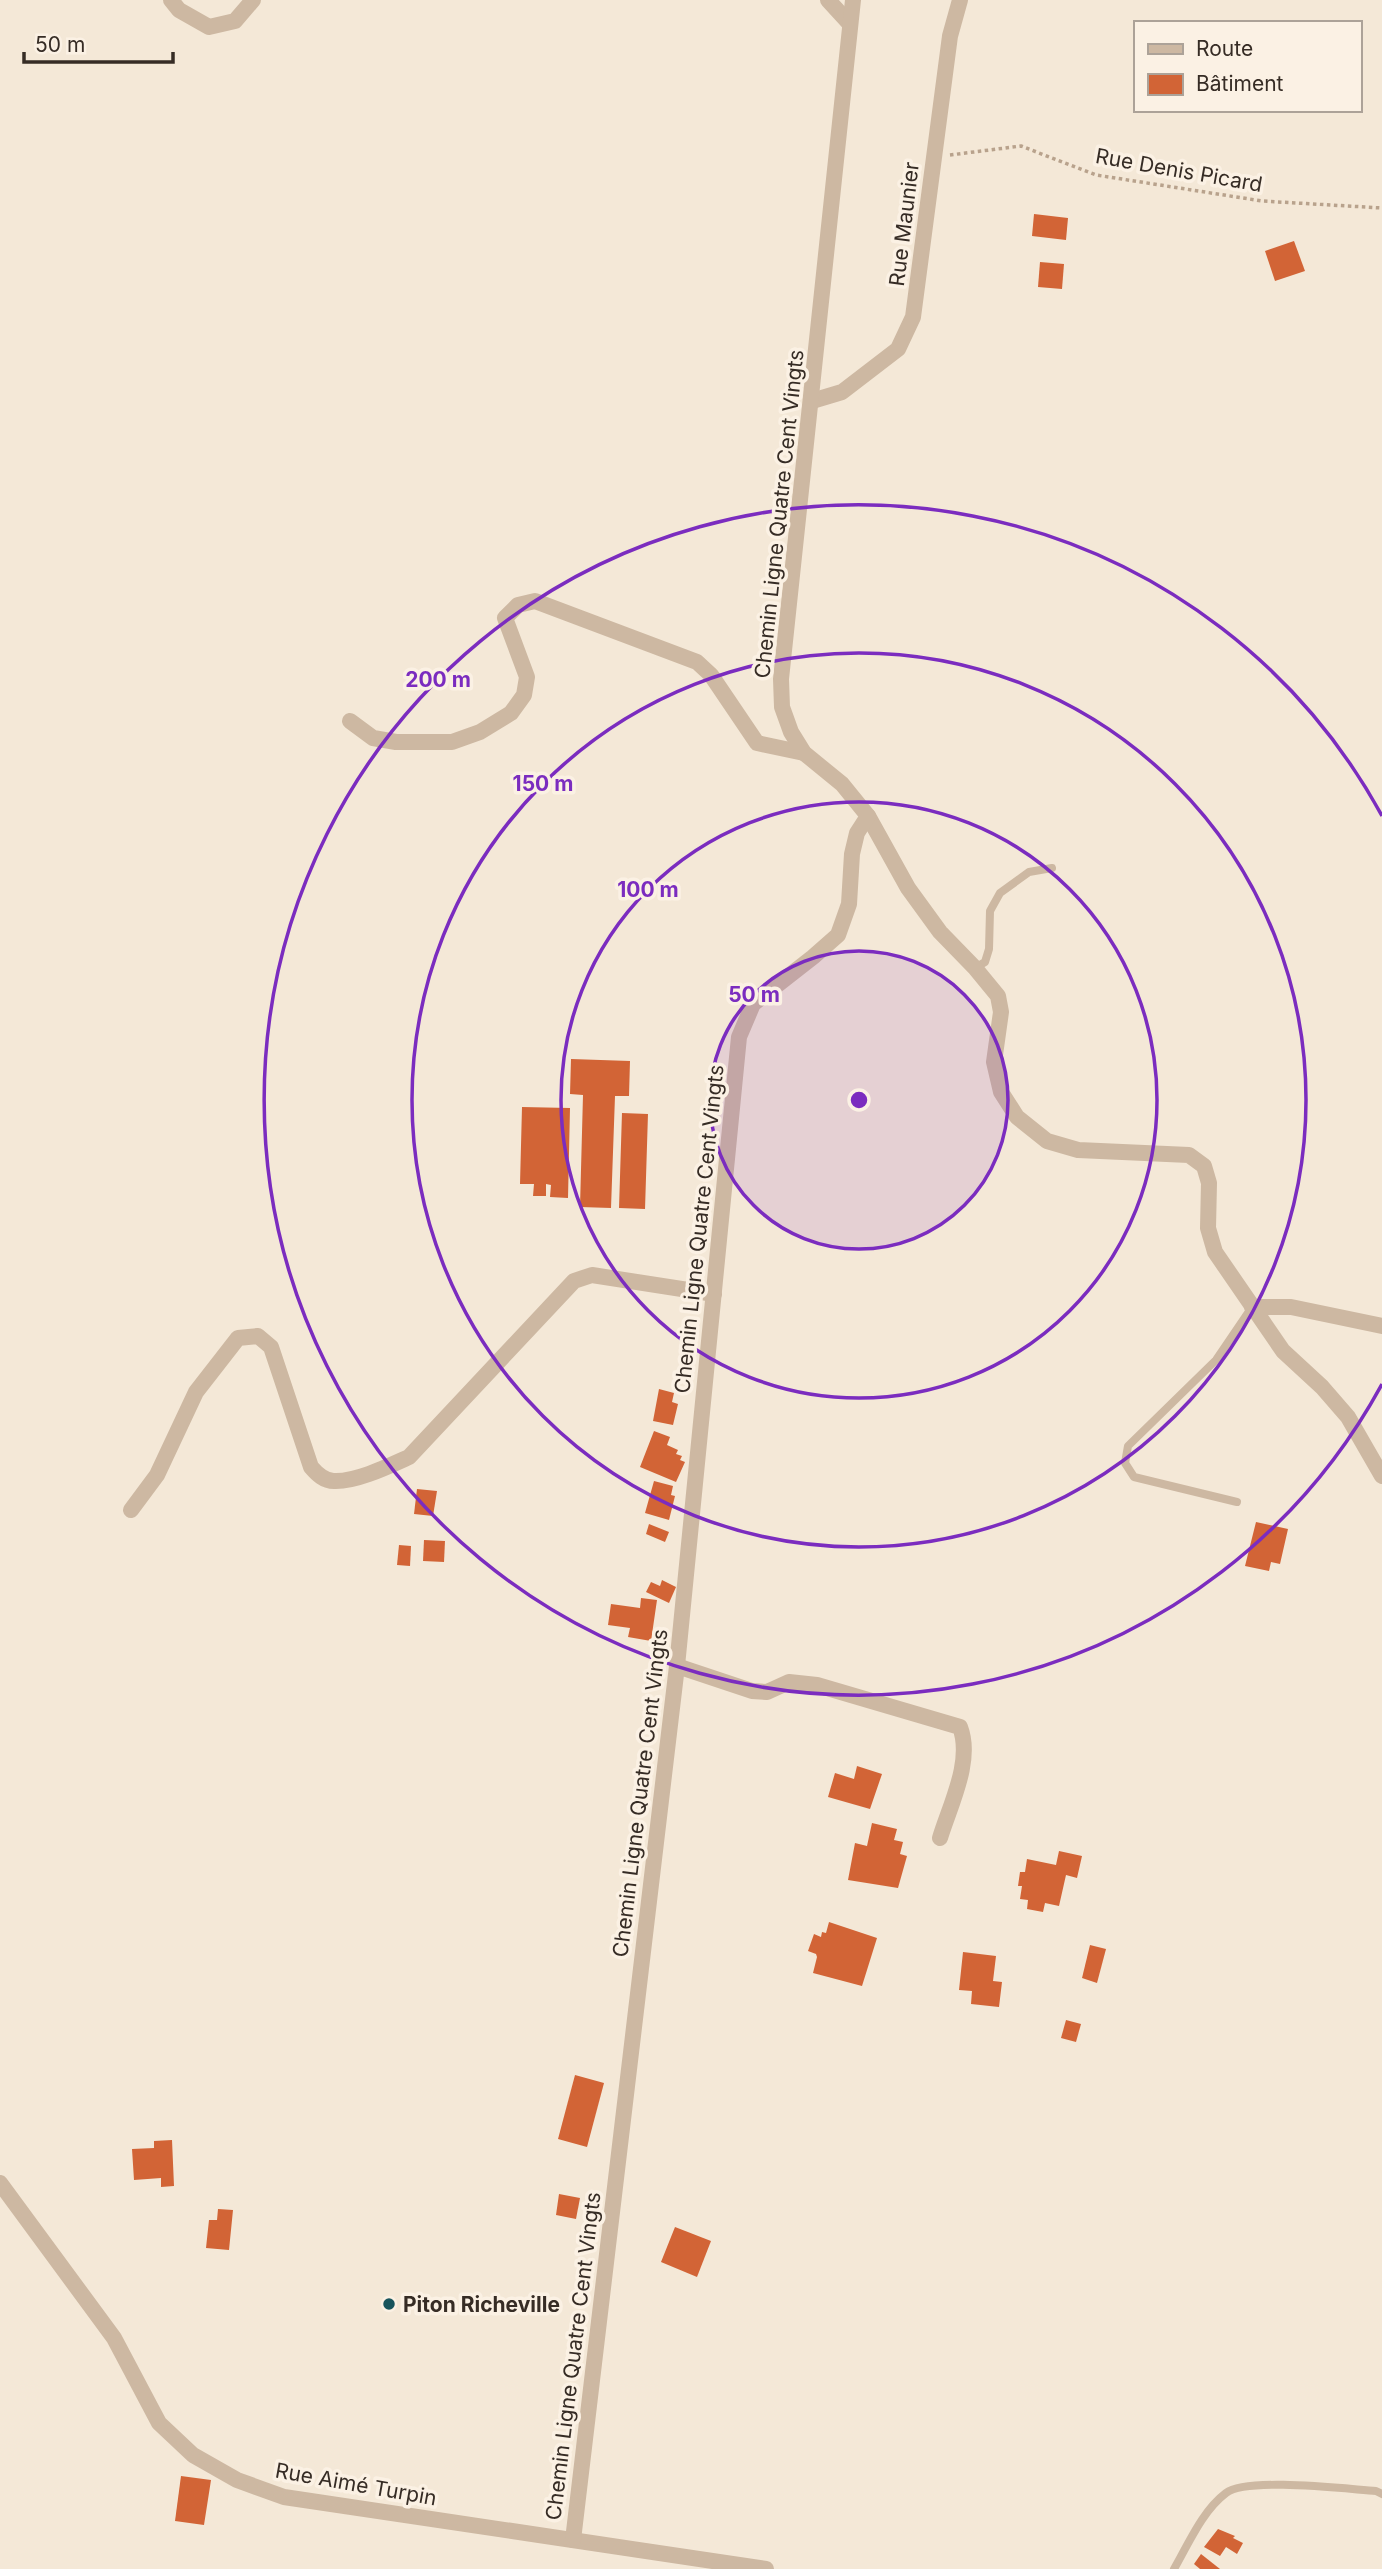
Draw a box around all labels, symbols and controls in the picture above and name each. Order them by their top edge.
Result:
scale bar [24,21,173,65]
legend [1134,21,1361,112]
text: 50 m [35,32,85,57]
text: Route [1196,36,1253,61]
text: Bâtiment [1196,71,1284,96]
street label: Rue Denis Picard [1094,143,1264,197]
street label: Rue Maunier [884,160,924,288]
street label: Chemin Ligne Quatre Cent Vingts [749,348,809,680]
text: 200 m [405,667,471,692]
text: 150 m [513,771,573,796]
text: 100 m [617,877,679,902]
text: 50 m [728,982,780,1007]
street label: Chemin Ligne Quatre Cent Vingts [669,1063,729,1395]
centre of rings [847,1088,871,1112]
street label: Chemin Ligne Quatre Cent Vingts [607,1627,673,1959]
street label: Chemin Ligne Quatre Cent Vingts [540,2190,606,2522]
place label: Piton Richeville [403,2292,560,2317]
marker: Piton Richeville [381,2296,397,2312]
street label: Rue Aimé Turpin [273,2458,439,2510]

